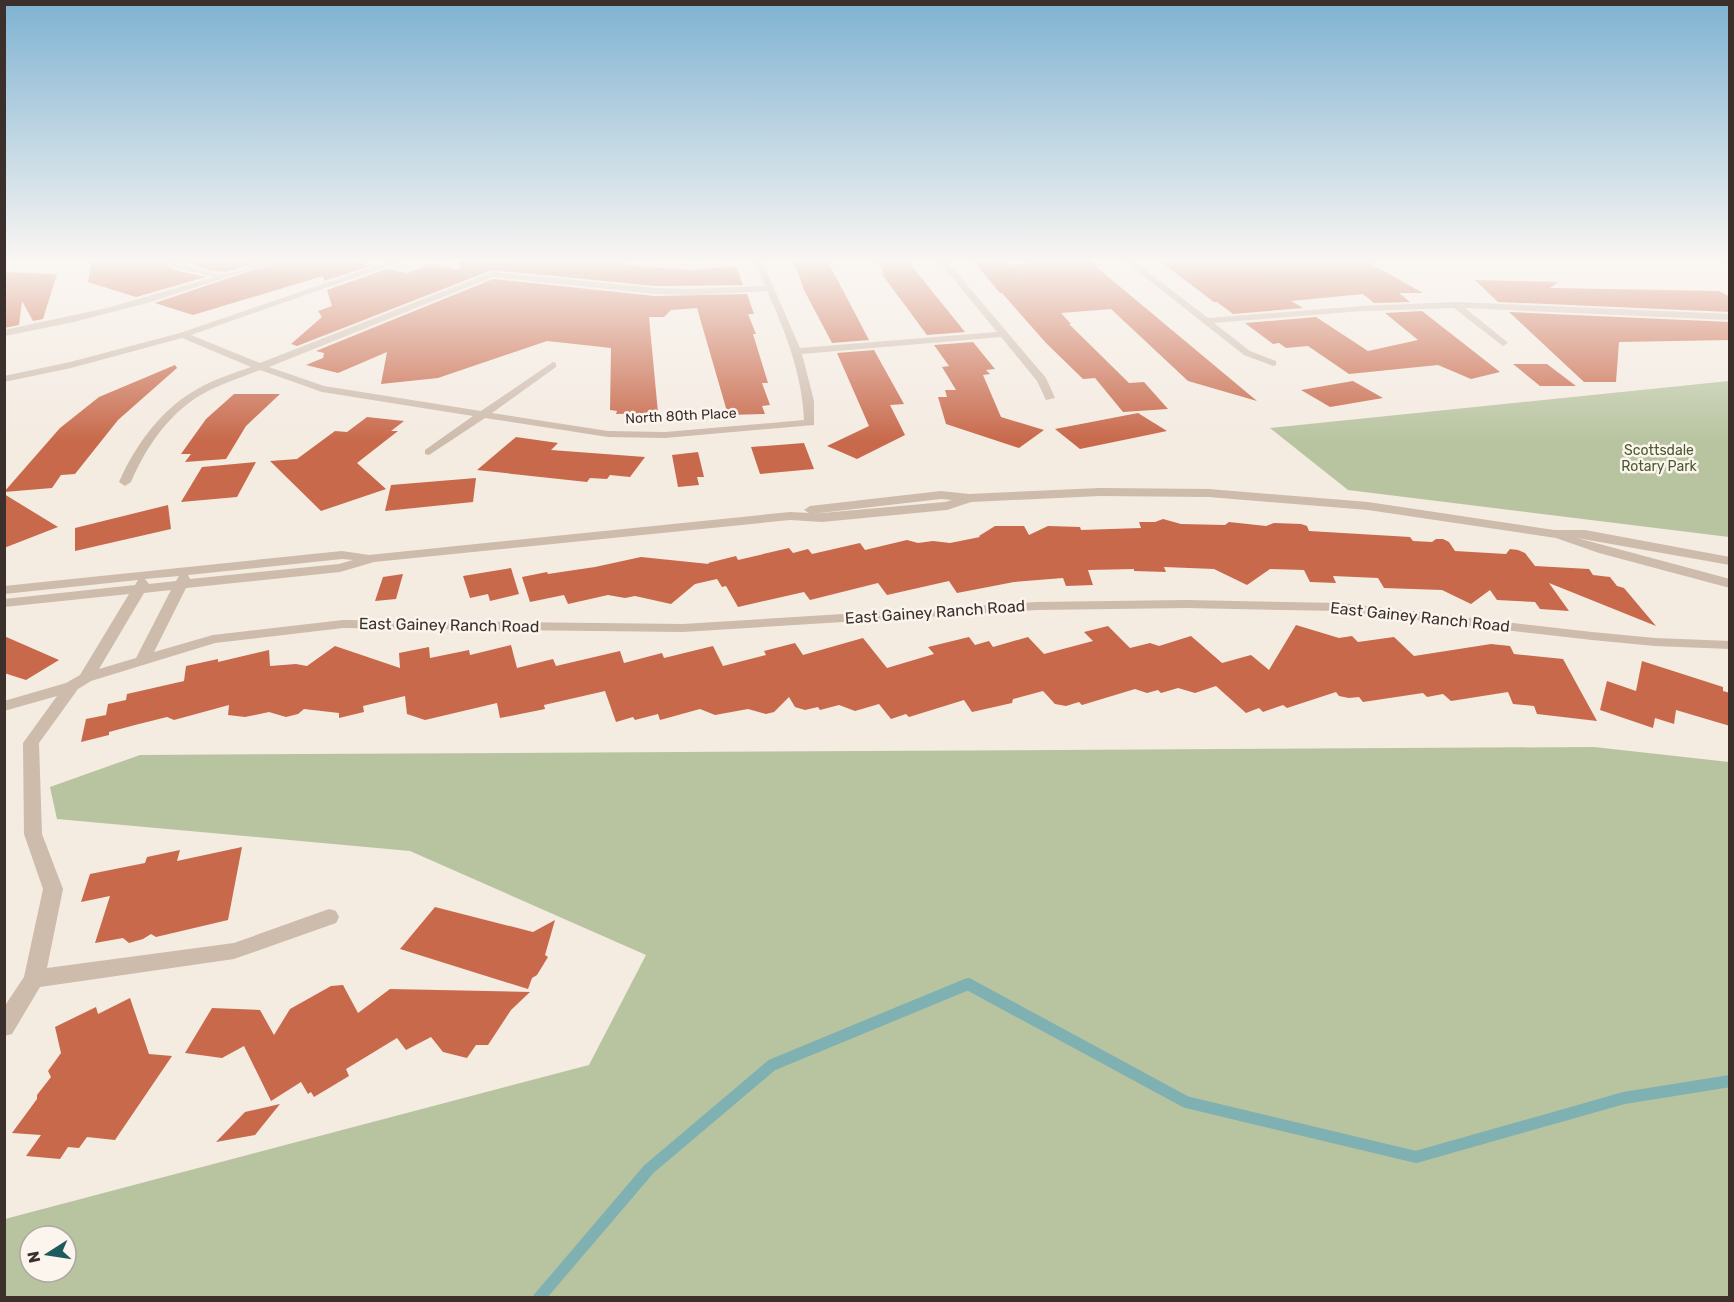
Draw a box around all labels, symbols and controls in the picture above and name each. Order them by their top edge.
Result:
street label: North 80th Place [625,405,737,427]
park label: Scottsdale Rotary Park [1621,442,1698,475]
street label: East Gainey Ranch Road [844,596,1026,628]
street label: East Gainey Ranch Road [1329,598,1511,636]
street label: East Gainey Ranch Road [359,614,539,636]
north arrow [18,1224,78,1284]
text: N [23,1249,44,1265]

